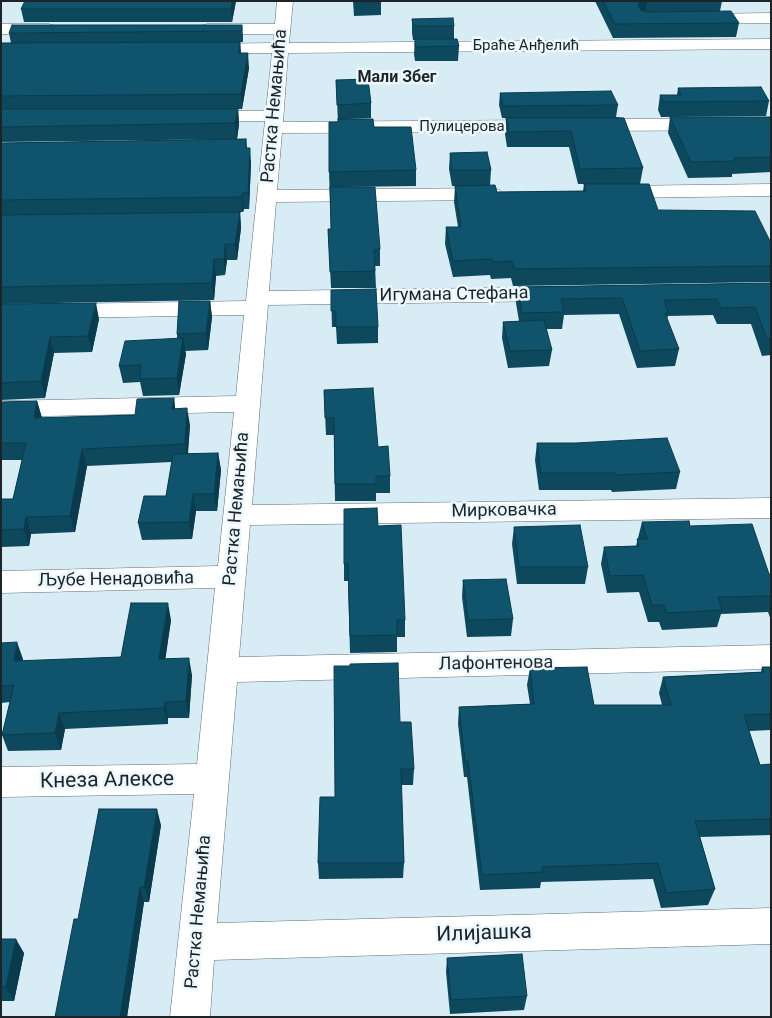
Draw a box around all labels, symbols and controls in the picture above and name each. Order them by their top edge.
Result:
street label: Растка Немањића [258,28,292,184]
street label: Браће Анђелић [473,37,579,55]
district label: Мали Збег [357,68,437,88]
street label: Пулицерова [419,118,505,136]
street label: Игумана Стефана [379,283,529,307]
street label: Растка Немањића [220,431,254,587]
street label: Мирковачка [451,499,557,523]
street label: Љубе Ненадовића [38,568,194,592]
street label: Лафонтенова [439,652,553,676]
street label: Кнеза Алексе [40,767,174,795]
street label: Растка Немањића [182,834,216,990]
street label: Илијашка [436,920,532,948]

